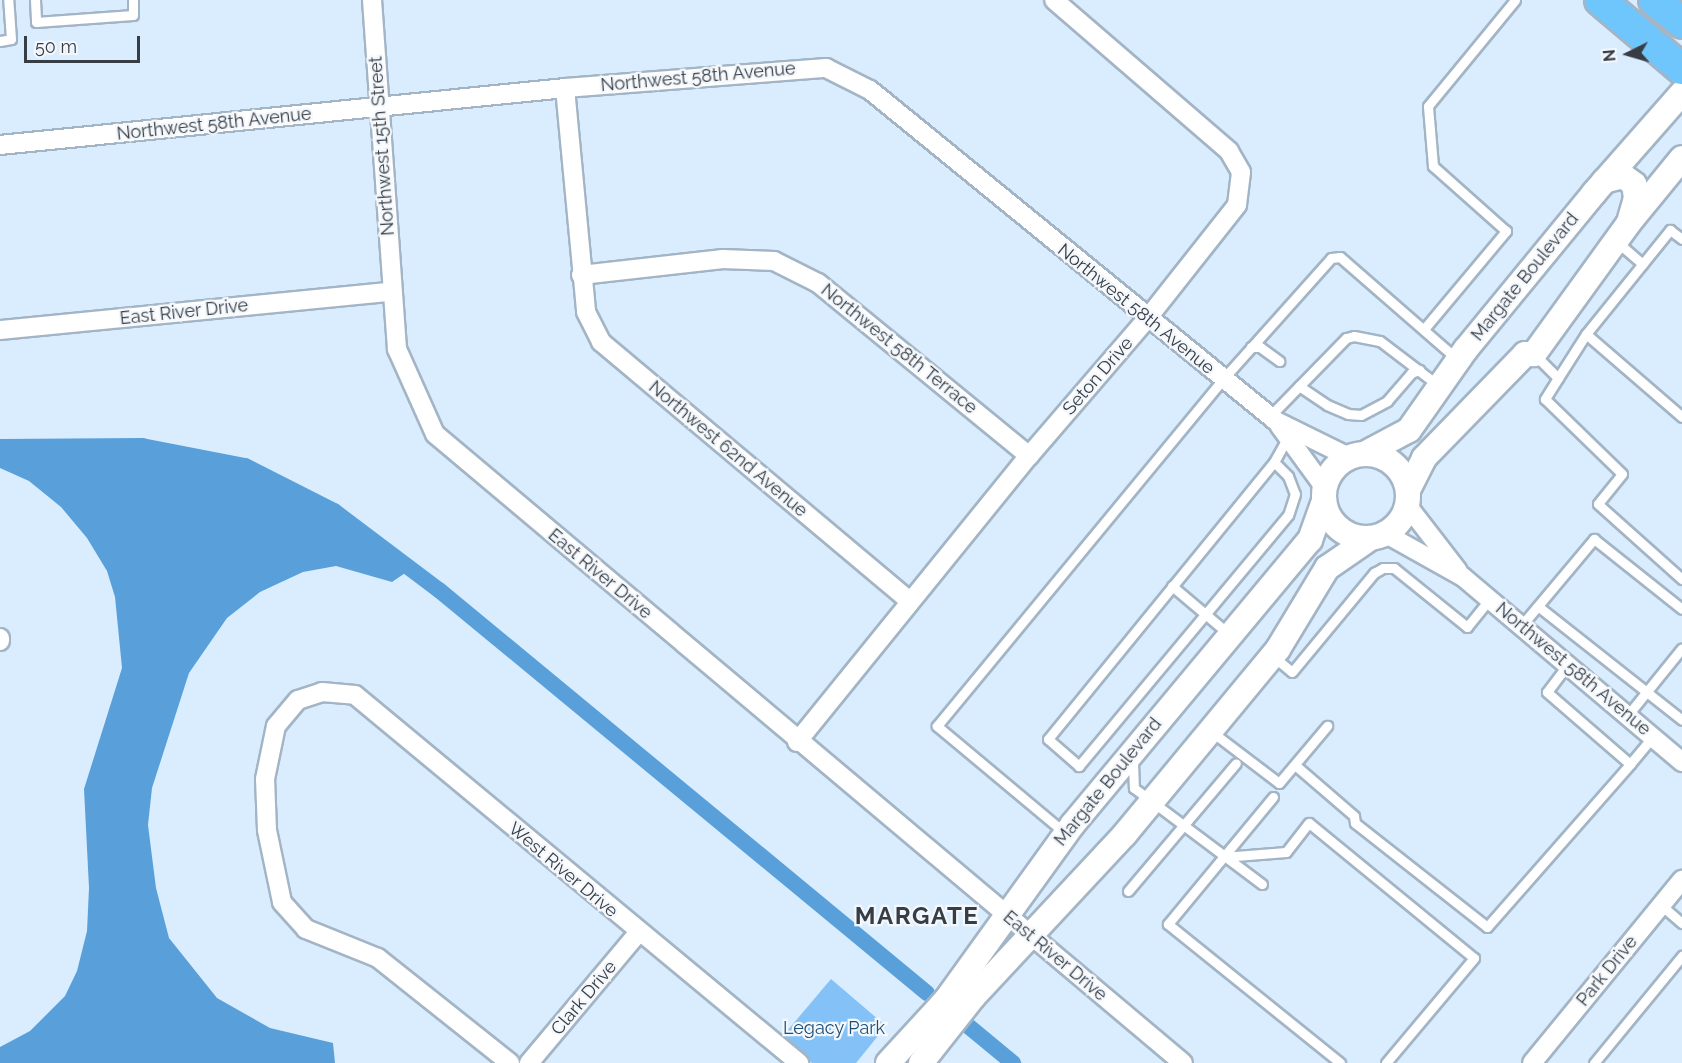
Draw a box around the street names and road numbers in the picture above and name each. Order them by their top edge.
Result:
street label: Northwest 15th Street [365,56,399,236]
street label: Northwest 58th Avenue [599,58,797,96]
street label: Northwest 58th Avenue [115,103,313,145]
street label: Margate Boulevard [1467,209,1583,345]
street label: Northwest 58th Avenue [1053,239,1219,379]
street label: Northwest 58th Terrace [816,279,982,419]
street label: East River Drive [119,295,249,329]
street label: Seton Drive [1058,333,1138,419]
street label: Northwest 62nd Avenue [644,376,812,522]
street label: East River Drive [544,524,656,624]
street label: Northwest 58th Avenue [1491,598,1655,740]
street label: Margate Boulevard [1050,714,1166,850]
street label: West River Drive [504,818,622,922]
street label: East River Drive [999,906,1111,1006]
street label: Park Drive [1572,931,1642,1011]
street label: Clark Drive [547,956,621,1040]

